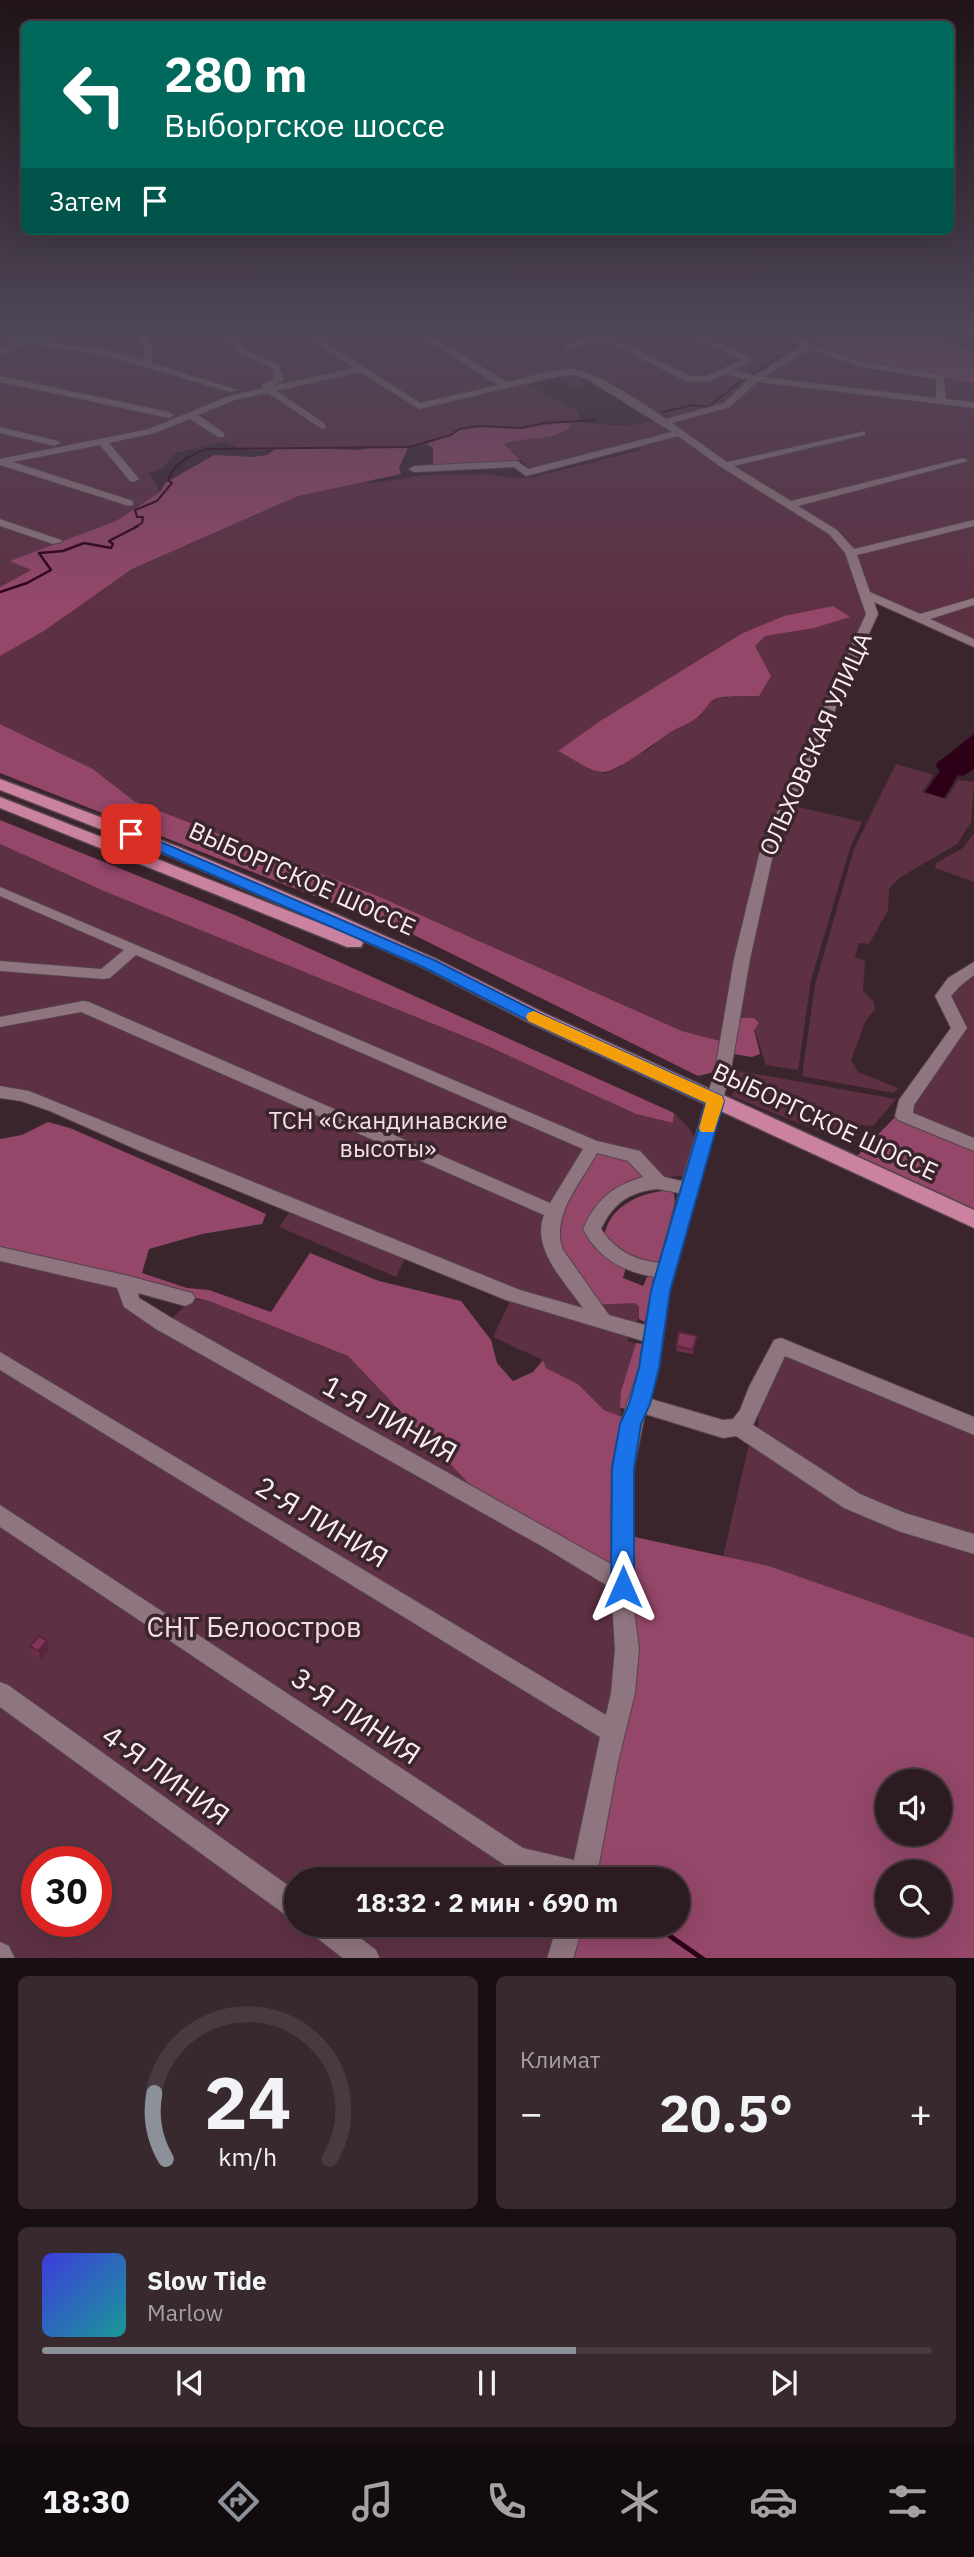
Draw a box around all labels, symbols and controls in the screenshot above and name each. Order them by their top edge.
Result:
text: 280 m [164,42,308,105]
icon: left [49,49,140,140]
text: Выборгское шоссе [164,104,445,146]
icon: arrive [136,182,174,220]
text: Затем [49,184,122,218]
street label: ОЛЬХОВСКАЯ УЛИЦА [751,627,879,860]
pin [101,804,161,864]
street label: ВЫБОРГСКОЕ ШОССЕ [184,814,421,943]
icon: arrive [112,815,150,853]
street label: ВЫБОРГСКОЕ ШОССЕ [708,1055,943,1187]
park label: ТСН «Скандинавские высоты» [268,1104,508,1164]
street label: 1-Я ЛИНИЯ [316,1366,464,1471]
street label: 2-Я ЛИНИЯ [249,1467,395,1576]
position arrow [586,1550,660,1624]
park label: СНТ Белоостров [146,1608,362,1645]
street label: 3-Я ЛИНИЯ [284,1659,428,1772]
street label: 4-Я ЛИНИЯ [95,1716,237,1833]
map controls [875,1769,952,1937]
button: sound [875,1769,952,1846]
speed limit sign: 30 [21,1846,112,1937]
button: search [875,1860,952,1937]
text: 18:32 · 2 мин · 690 m [356,1885,618,1919]
text: Климат [520,2044,601,2074]
text: 24 [204,2054,292,2149]
text: 20.5° [659,2079,793,2146]
text: − [520,2088,543,2137]
text: + [909,2088,932,2137]
text: km/h [219,2139,277,2172]
text: Slow Tide [147,2263,267,2297]
text: Marlow [147,2297,223,2327]
icon: previous [171,2364,209,2402]
icon: pause [468,2364,506,2402]
icon: next [765,2364,803,2402]
icon: directions [214,2477,263,2526]
icon: music [348,2477,397,2526]
icon: phone [482,2477,531,2526]
icon: climate [615,2477,664,2526]
icon: car [749,2477,798,2526]
icon: filters [883,2477,932,2526]
text: 18:30 [42,2480,130,2522]

